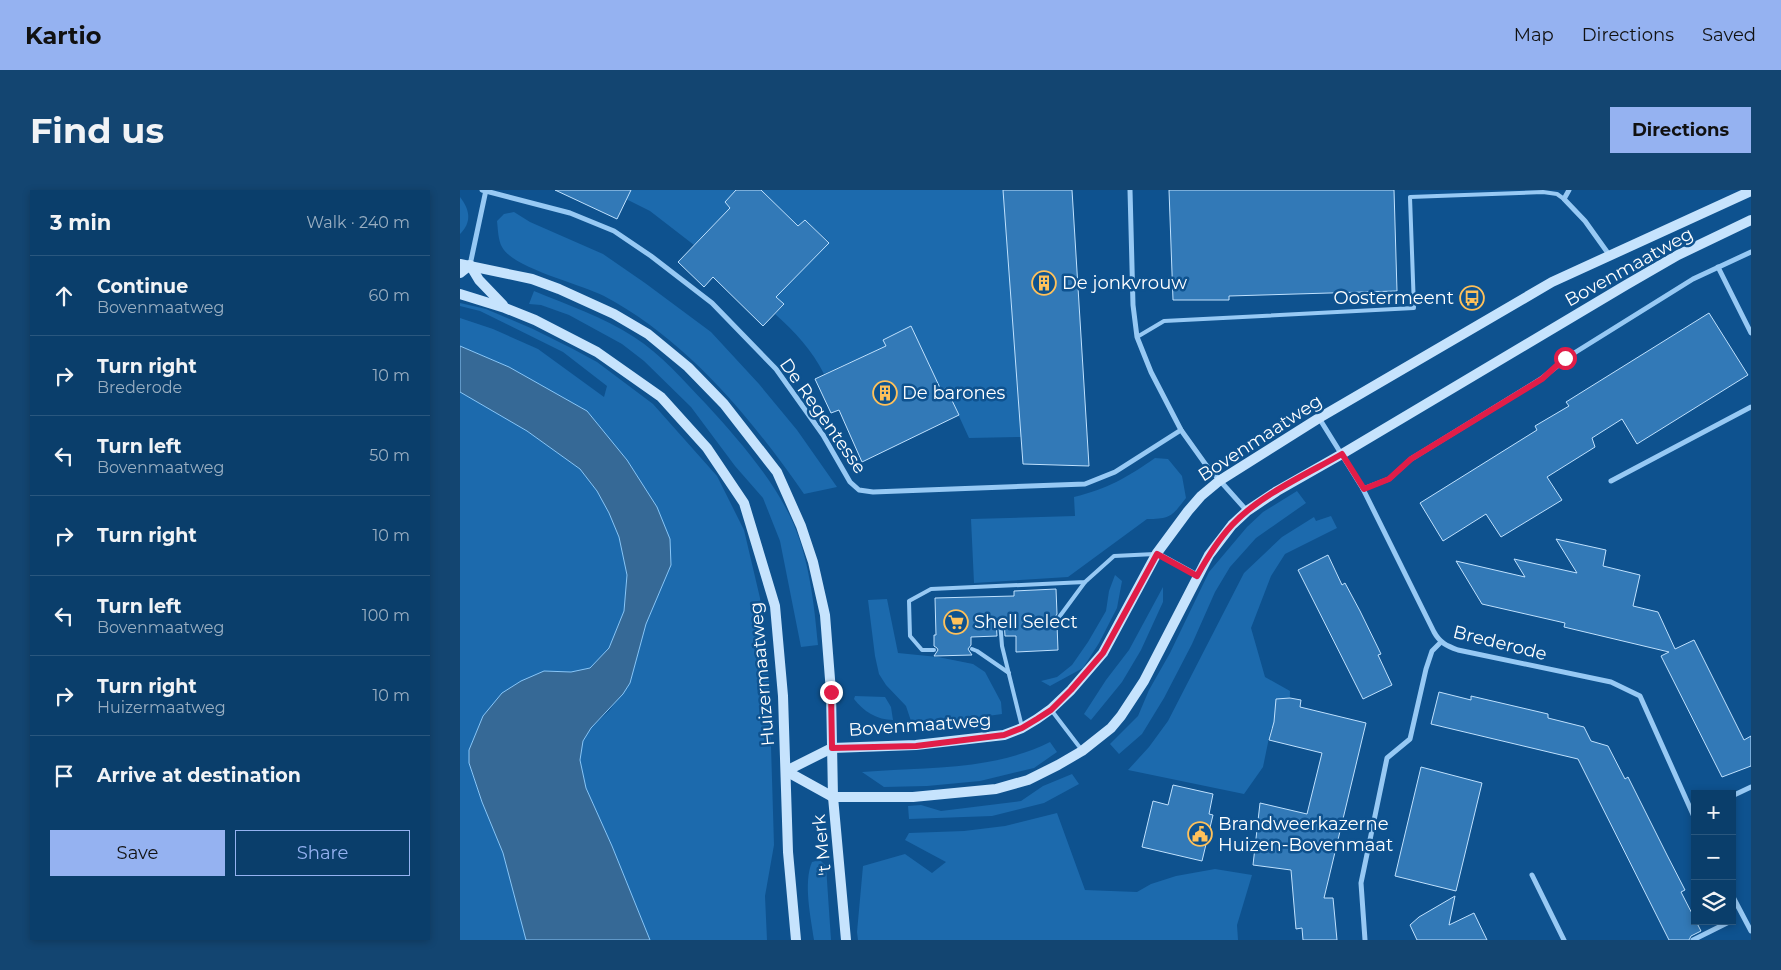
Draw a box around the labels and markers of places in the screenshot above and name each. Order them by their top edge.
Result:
building icon: De jonkvrouw [1031,270,1057,296]
place label: De jonkvrouw [1062,272,1187,294]
bus stop icon: Oostermeent [1459,285,1485,311]
place label: Oostermeent [1334,287,1454,309]
building icon: De barones [872,380,898,406]
place label: De barones [902,382,1006,404]
supermarket icon: Shell Select [943,609,969,635]
place label: Shell Select [974,611,1078,633]
place label: Brandweerkazerne Huizen-Bovenmaat [1218,813,1393,856]
public building icon: Brandweerkazerne Huizen-Bovenmaat [1187,821,1213,847]

